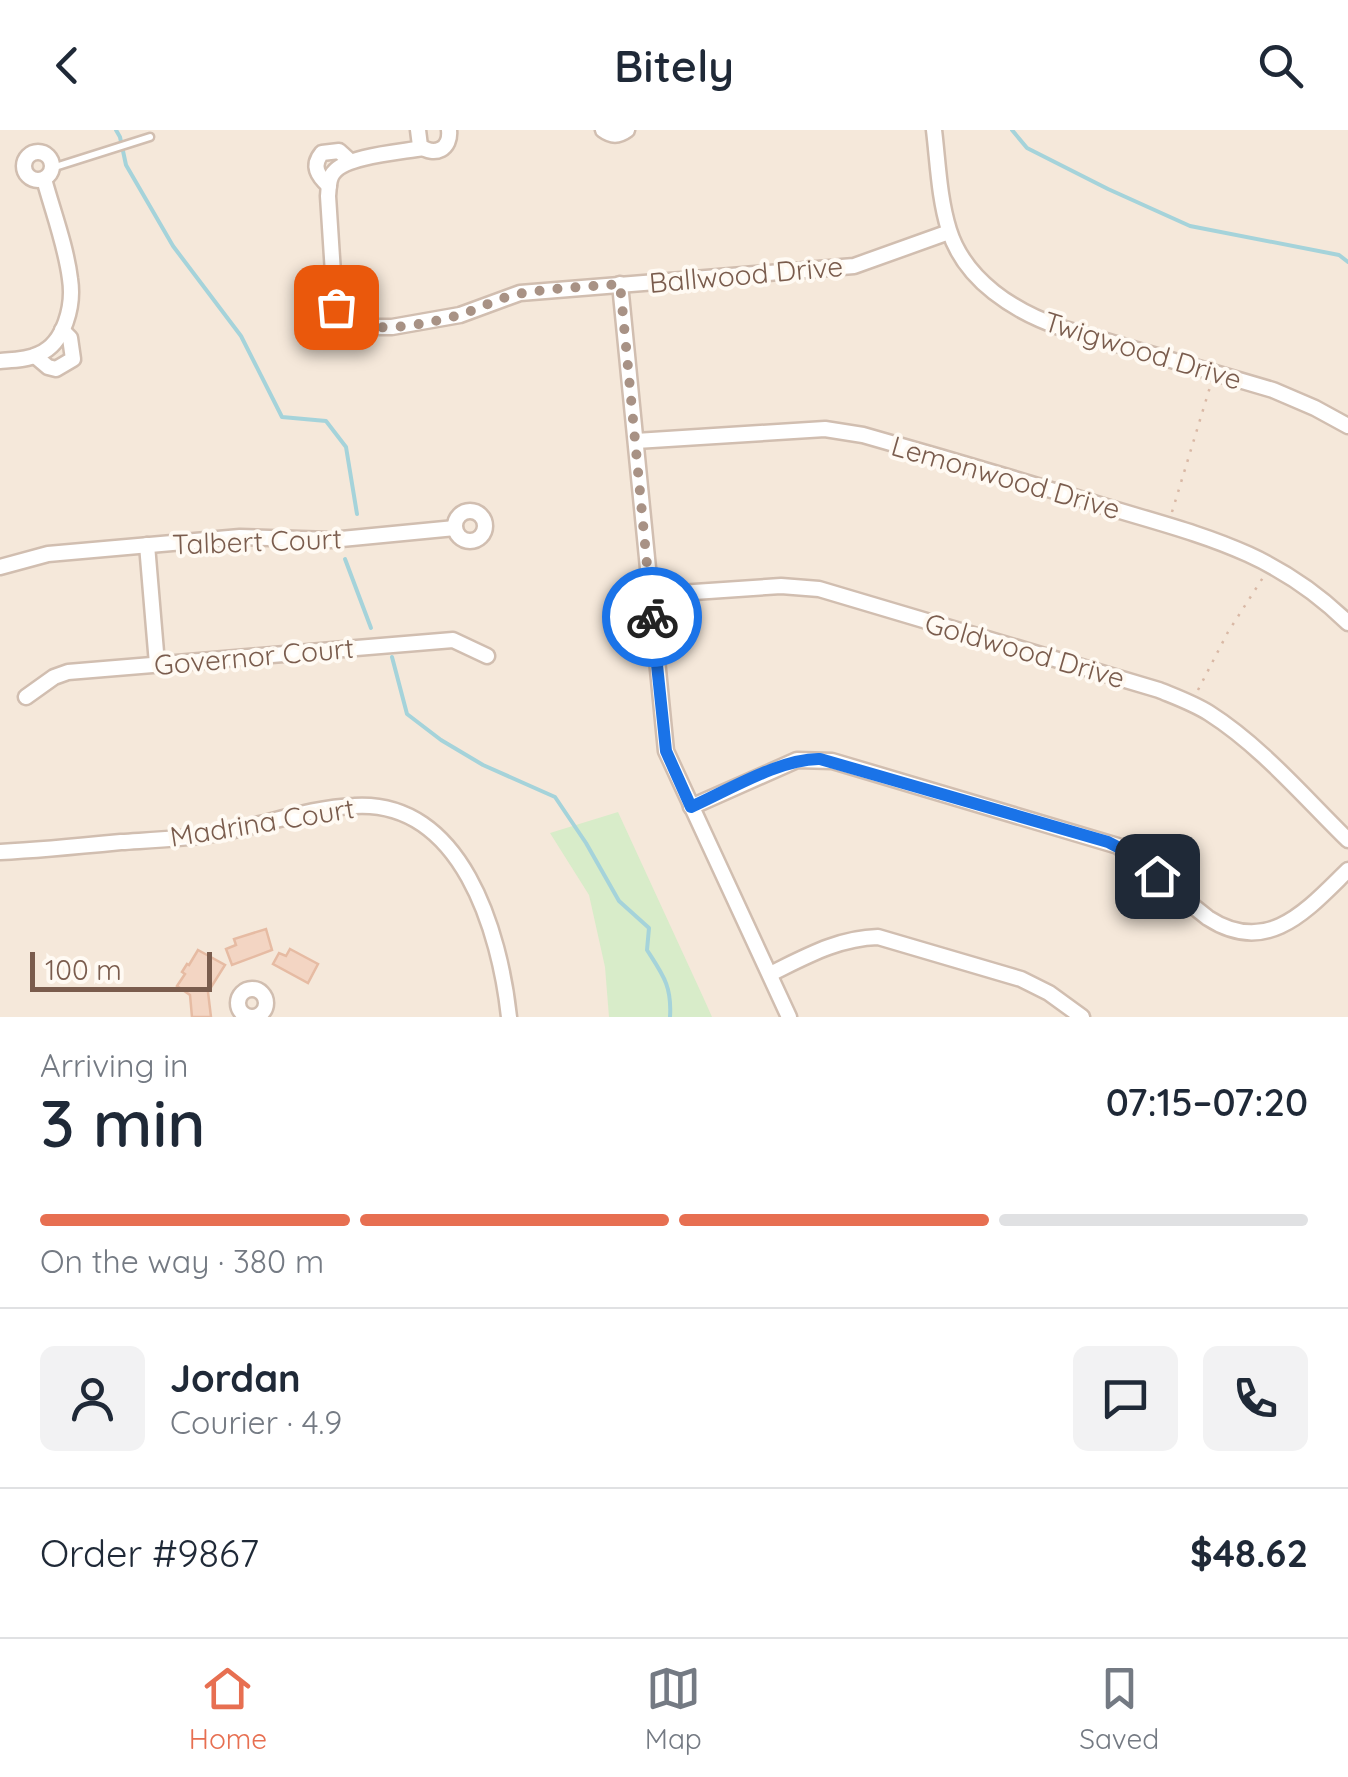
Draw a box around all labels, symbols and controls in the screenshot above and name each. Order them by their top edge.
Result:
text: Bitely [614,37,734,93]
icon: back [40,38,95,93]
icon: search [1253,38,1308,93]
street label: Ballwood Drive [648,248,844,300]
pin [294,265,379,350]
icon: bag [309,280,364,335]
street label: Twigwood Drive [1040,303,1246,397]
street label: Lemonwood Drive [888,428,1124,526]
street label: Talbert Court [172,521,342,561]
courier [602,567,702,667]
icon: bike [625,590,680,645]
street label: Goldwood Drive [921,605,1129,695]
street label: Governor Court [153,630,355,682]
street label: Madrina Court [167,790,357,854]
pin [1115,834,1200,919]
icon: home [1130,849,1185,904]
scale bar [30,947,212,991]
text: 100 m [45,952,122,987]
text: Arriving in [40,1045,189,1085]
text: 07:15–07:20 [1106,1078,1308,1126]
text: 3 min [40,1082,206,1163]
text: On the way · 380 m [40,1241,324,1281]
button: person [40,1346,145,1451]
button: chat [1073,1346,1178,1451]
button: phone [1203,1346,1308,1451]
text: Jordan [170,1354,301,1402]
text: Courier · 4.9 [170,1402,342,1442]
text: Order #9867 [40,1529,259,1577]
text: $48.62 [1190,1529,1308,1577]
tab: Home [189,1661,267,1756]
tab: Map [645,1661,702,1756]
tab: Saved [1079,1661,1159,1756]

